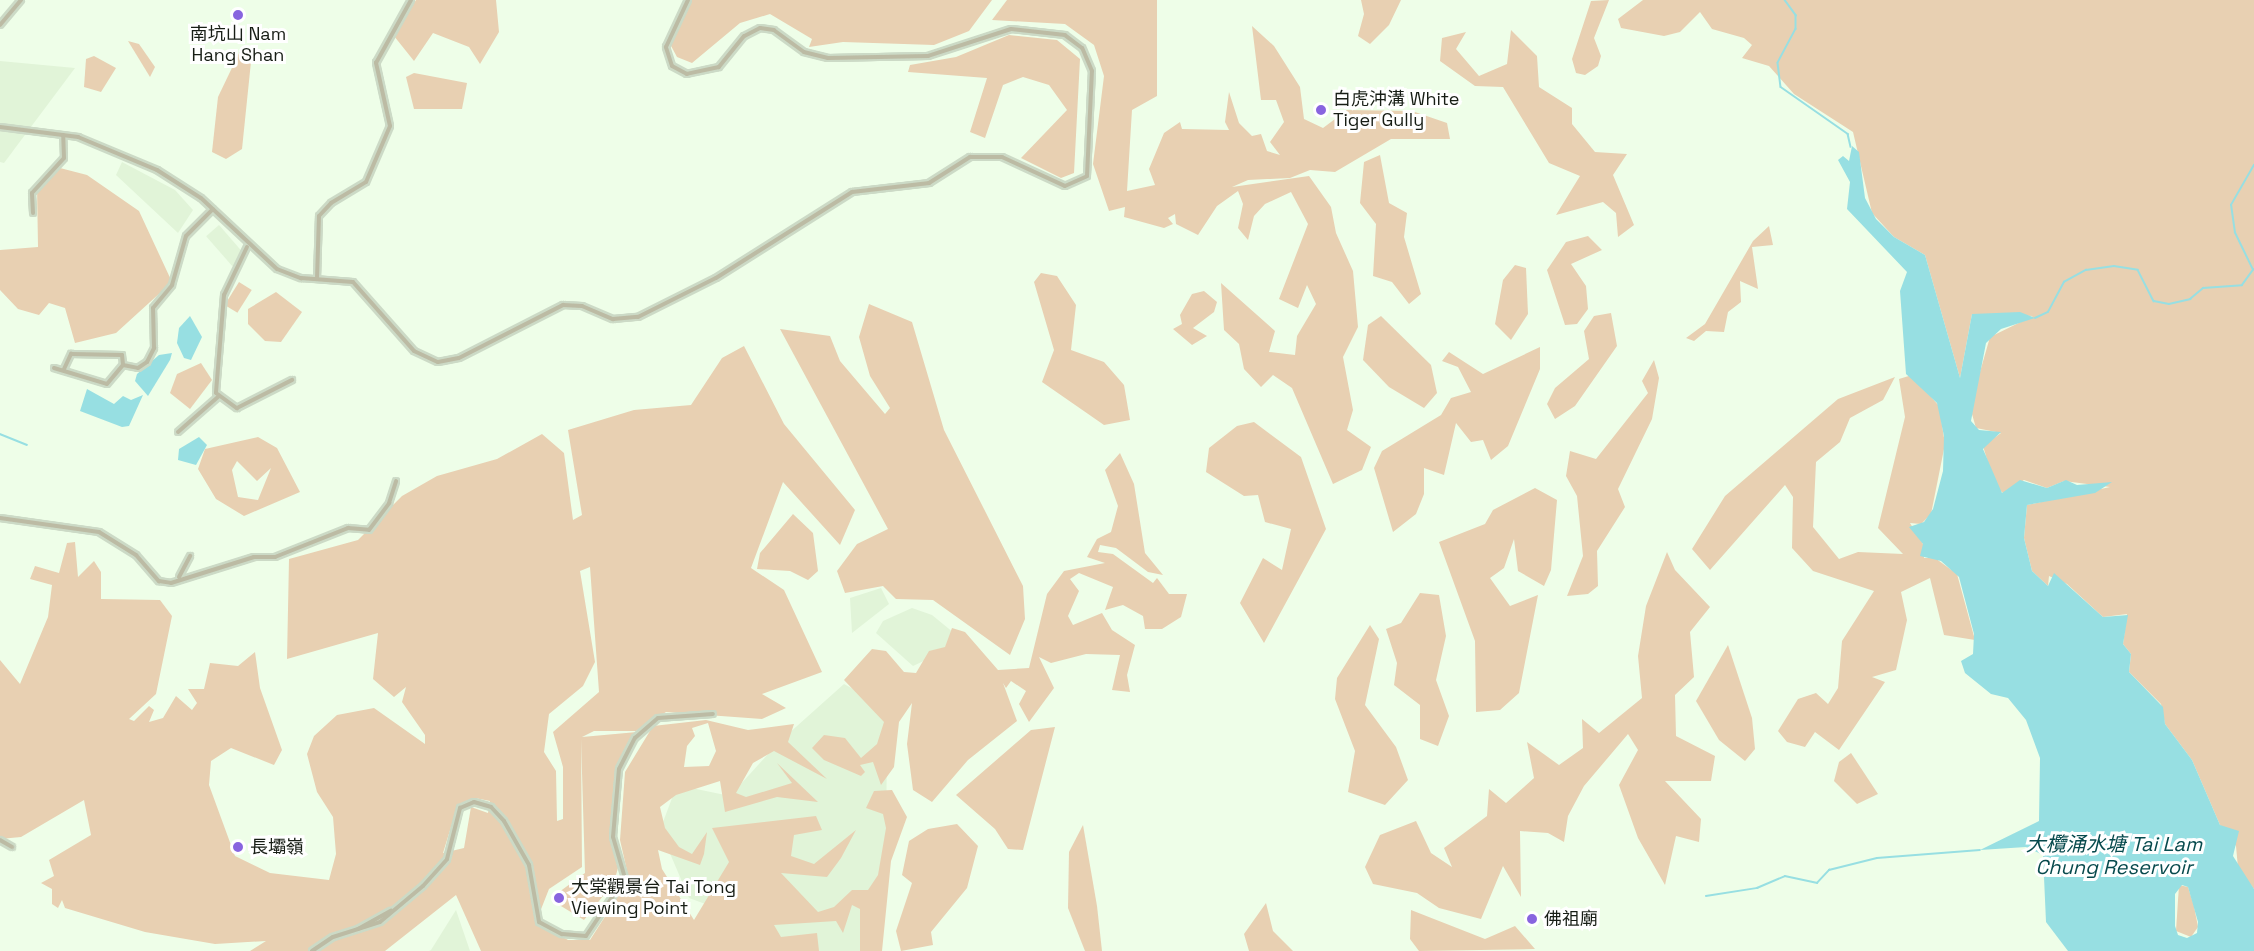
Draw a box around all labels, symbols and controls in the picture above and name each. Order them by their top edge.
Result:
marker: 南坑山 Nam Hang Shan [231,8,245,22]
place label: 南坑山 Nam Hang Shan [190,24,286,66]
place label: 白虎沖溝 White Tiger Gully [1333,89,1459,132]
marker: 白虎沖溝 White Tiger Gully [1314,103,1328,117]
water label: 大欖涌水塘 Tai Lam Chung Reservoir [2026,832,2202,879]
place label: 長壩嶺 [250,836,304,858]
marker: 長壩嶺 [231,840,245,854]
place label: 大棠觀景台 Tai Tong Viewing Point [571,877,737,920]
marker: 大棠觀景台 Tai Tong Viewing Point [552,891,566,905]
place label: 佛祖廟 [1544,908,1598,930]
marker: 佛祖廟 [1525,912,1539,926]

